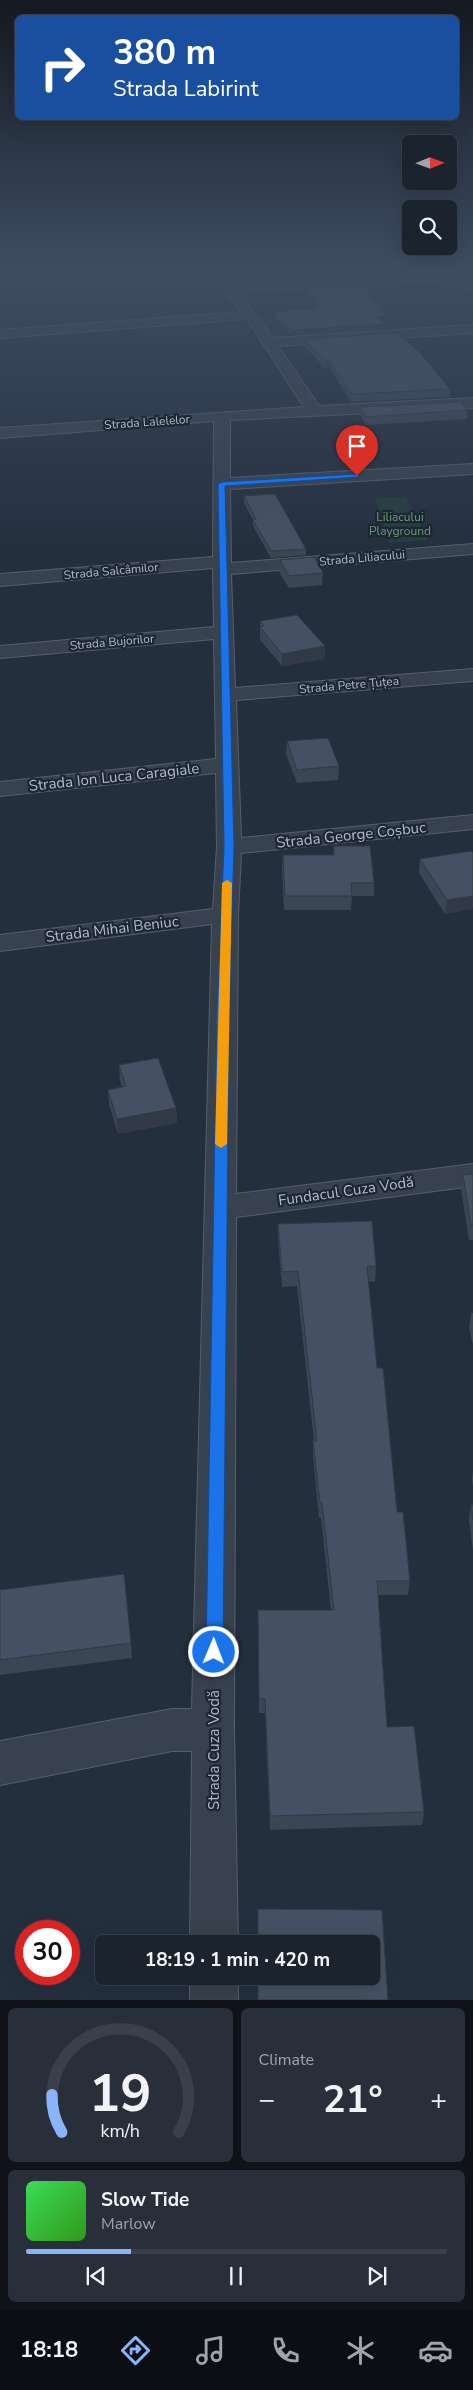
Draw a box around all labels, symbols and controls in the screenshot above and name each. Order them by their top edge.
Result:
text: 380 m [113,29,216,76]
icon: right [30,35,95,100]
text: Strada Labirint [113,74,258,104]
north arrow [402,135,458,190]
map controls [402,135,457,255]
button: search [402,200,457,255]
street label: Strada Lalelelor [104,411,191,433]
pin [336,425,378,476]
icon: arrive [343,432,371,460]
park label: Liliacului Playground [369,509,431,539]
street label: Strada Liliacului [318,546,406,570]
street label: Strada Salcâmilor [63,559,160,583]
street label: Strada Bujorilor [69,630,155,654]
street label: Strada Petre Țuțea [298,673,400,697]
street label: Strada Ion Luca Caragiale [28,758,200,796]
street label: Strada George Coșbuc [275,817,427,853]
street label: Strada Mihai Beniuc [44,911,180,947]
street label: Fundacul Cuza Vodă [277,1172,415,1210]
position arrow [187,1625,239,1677]
street label: Strada Cuza Vodă [204,1690,224,1810]
speed limit sign: 30 [15,1920,80,1985]
text: 18:19 · 1 min · 420 m [145,1947,330,1973]
text: Climate [259,2049,314,2071]
text: 19 [89,2058,151,2129]
text: 21° [323,2074,383,2125]
text: − [259,2081,275,2119]
text: + [430,2081,447,2119]
text: km/h [101,2119,140,2143]
text: Slow Tide [101,2187,189,2213]
text: Marlow [101,2213,156,2235]
icon: previous [82,2262,110,2290]
icon: pause [222,2262,250,2290]
icon: next [363,2262,391,2290]
icon: directions [118,2333,153,2368]
icon: music [193,2333,228,2368]
icon: phone [268,2333,303,2368]
icon: climate [343,2333,378,2368]
icon: car [418,2333,453,2368]
text: 18:18 [20,2335,78,2365]

